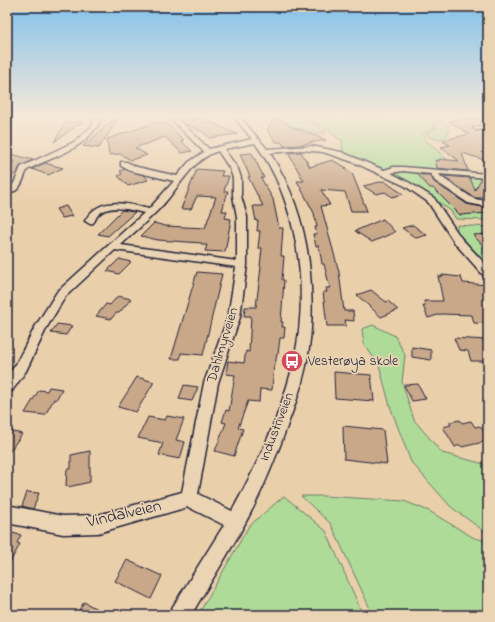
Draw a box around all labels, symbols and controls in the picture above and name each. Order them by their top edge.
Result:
street label: Dahlmyrveien [201,305,245,386]
bus stop icon: Vesterøya skole [279,348,305,374]
place label: Vesterøya skole [307,351,399,373]
street label: Industriveien [254,389,300,465]
street label: Vindalveien [83,493,164,535]

